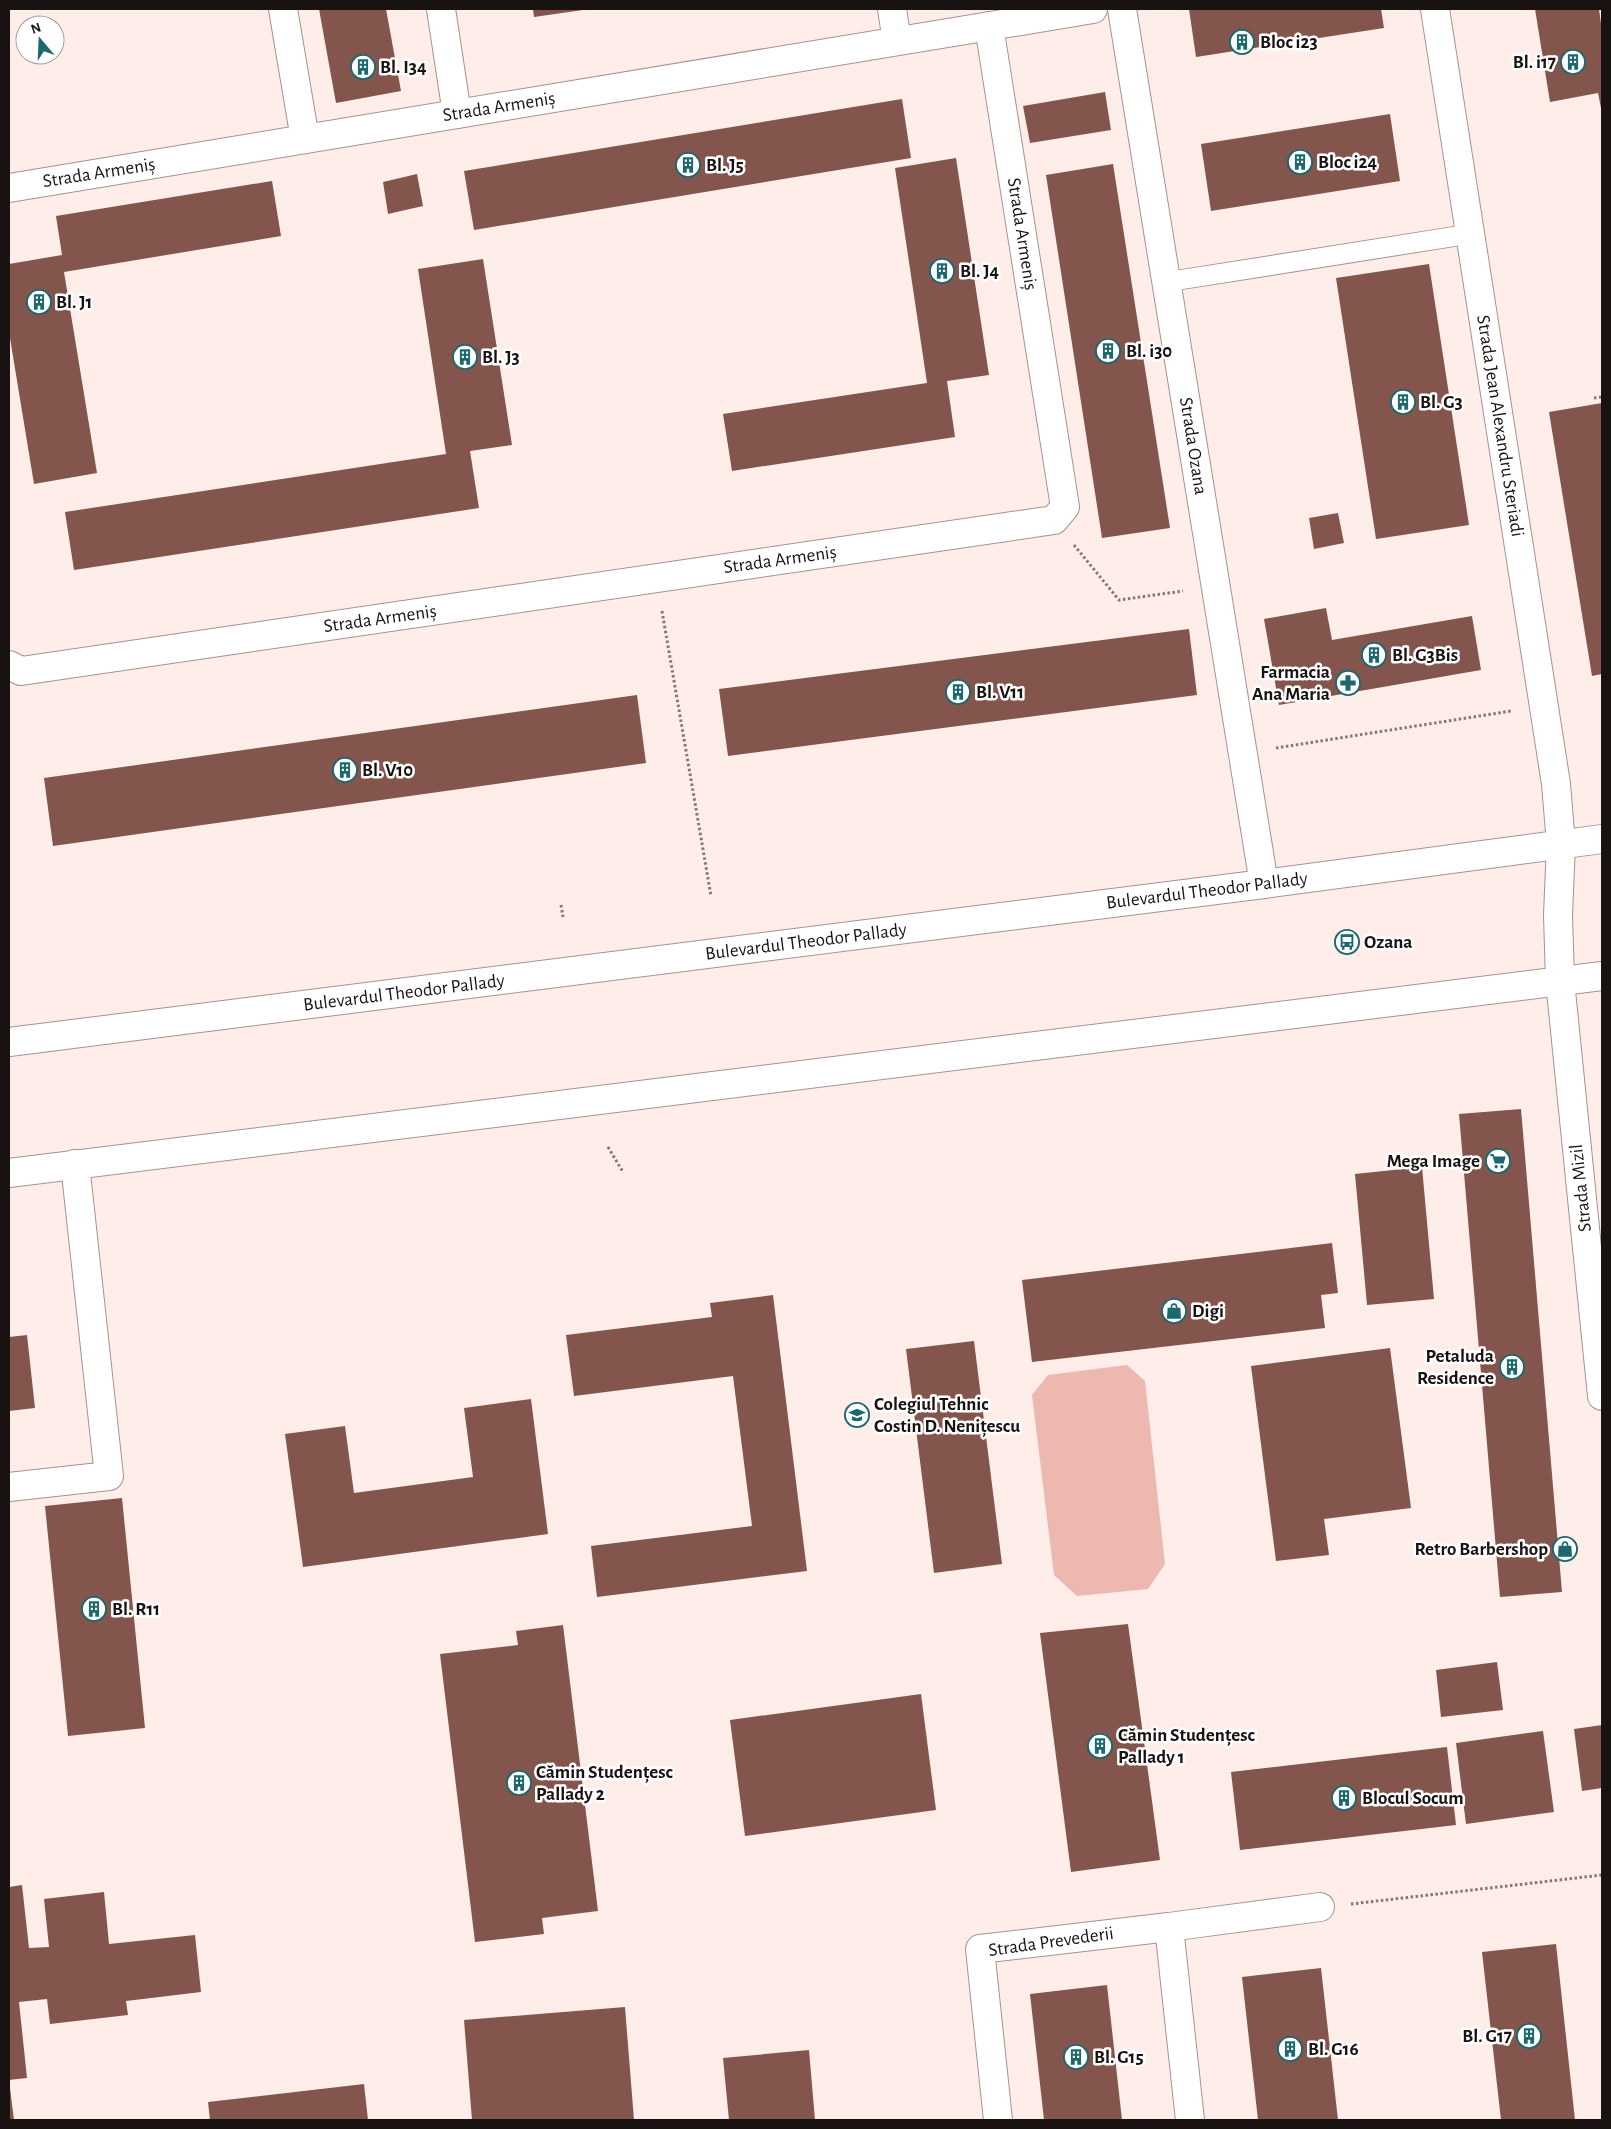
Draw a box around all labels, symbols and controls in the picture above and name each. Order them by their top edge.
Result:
north arrow [15,15,65,65]
text: N [29,20,43,37]
building icon: Bloc i23 [1229,29,1255,55]
place label: Bloc i23 [1260,33,1318,52]
building icon: Bl. i17 [1560,49,1586,75]
place label: Bl. i17 [1513,53,1556,72]
building icon: Bl. I34 [350,54,376,80]
place label: Bl. I34 [380,58,427,77]
street label: Strada Armeniș [441,89,557,126]
building icon: Bloc i24 [1287,149,1313,175]
building icon: Bl. J5 [675,152,701,178]
place label: Bloc i24 [1318,153,1377,172]
street label: Strada Armeniș [41,155,157,192]
place label: Bl. J5 [706,156,744,175]
street label: Strada Armeniș [1003,176,1040,292]
building icon: Bl. J4 [929,258,955,284]
place label: Bl. J4 [960,262,1000,281]
building icon: Bl. J1 [26,289,52,315]
place label: Bl. J1 [56,293,92,312]
street label: Strada Jean Alexandru Steriadi [1473,314,1527,538]
building icon: Bl. i30 [1095,338,1121,364]
place label: Bl. i30 [1126,342,1172,361]
building icon: Bl. J3 [452,344,478,370]
place label: Bl. J3 [482,348,520,367]
building icon: Bl. G3 [1390,389,1416,415]
place label: Bl. G3 [1420,393,1463,412]
street label: Strada Ozana [1176,396,1210,496]
street label: Strada Armeniș [722,543,838,578]
street label: Strada Armeniș [322,602,438,637]
building icon: Bl. G3Bis [1361,642,1387,668]
place label: Bl. G3Bis [1392,646,1458,665]
place label: Farmacia Ana Maria [1252,663,1330,704]
pharmacy icon: Farmacia Ana Maria [1335,670,1361,696]
building icon: Bl. V11 [945,679,971,705]
place label: Bl. V11 [976,683,1024,702]
building icon: Bl. V10 [332,757,358,783]
place label: Bl. V10 [362,761,413,780]
street label: Bulevardul Theodor Pallady [1105,869,1309,913]
street label: Bulevardul Theodor Pallady [704,920,908,964]
bus stop icon: Ozana [1334,929,1360,955]
place label: Ozana [1364,933,1413,952]
street label: Bulevardul Theodor Pallady [302,971,506,1015]
street label: Strada Mizil [1567,1143,1595,1233]
supermarket icon: Mega Image [1485,1148,1511,1174]
place label: Mega Image [1387,1152,1480,1171]
shop icon: Digi [1161,1298,1187,1324]
place label: Digi [1192,1302,1224,1321]
place label: Petaluda Residence [1417,1347,1494,1388]
building icon: Petaluda Residence [1499,1354,1525,1380]
place label: Colegiul Tehnic Costin D. Nenițescu [874,1395,1020,1438]
school or university icon: Colegiul Tehnic Costin D. Nenițescu [844,1402,870,1428]
shop icon: Retro Barbershop [1552,1536,1578,1562]
place label: Retro Barbershop [1415,1540,1548,1559]
building icon: Bl. R11 [81,1596,107,1622]
place label: Bl. R11 [112,1600,160,1619]
place label: Cămin Studențesc Pallady 1 [1118,1726,1255,1767]
building icon: Cămin Studențesc Pallady 1 [1087,1733,1113,1759]
place label: Cămin Studențesc Pallady 2 [536,1763,673,1804]
building icon: Cămin Studențesc Pallady 2 [506,1770,532,1796]
building icon: Blocul Socum [1331,1785,1357,1811]
place label: Blocul Socum [1362,1789,1463,1808]
street label: Strada Prevederii [987,1924,1115,1960]
building icon: Bl. G17 [1516,2023,1542,2049]
place label: Bl. G17 [1462,2027,1512,2046]
building icon: Bl. G16 [1277,2036,1303,2062]
place label: Bl. G16 [1308,2040,1359,2059]
building icon: Bl. G15 [1063,2044,1089,2070]
place label: Bl. G15 [1094,2048,1144,2067]

